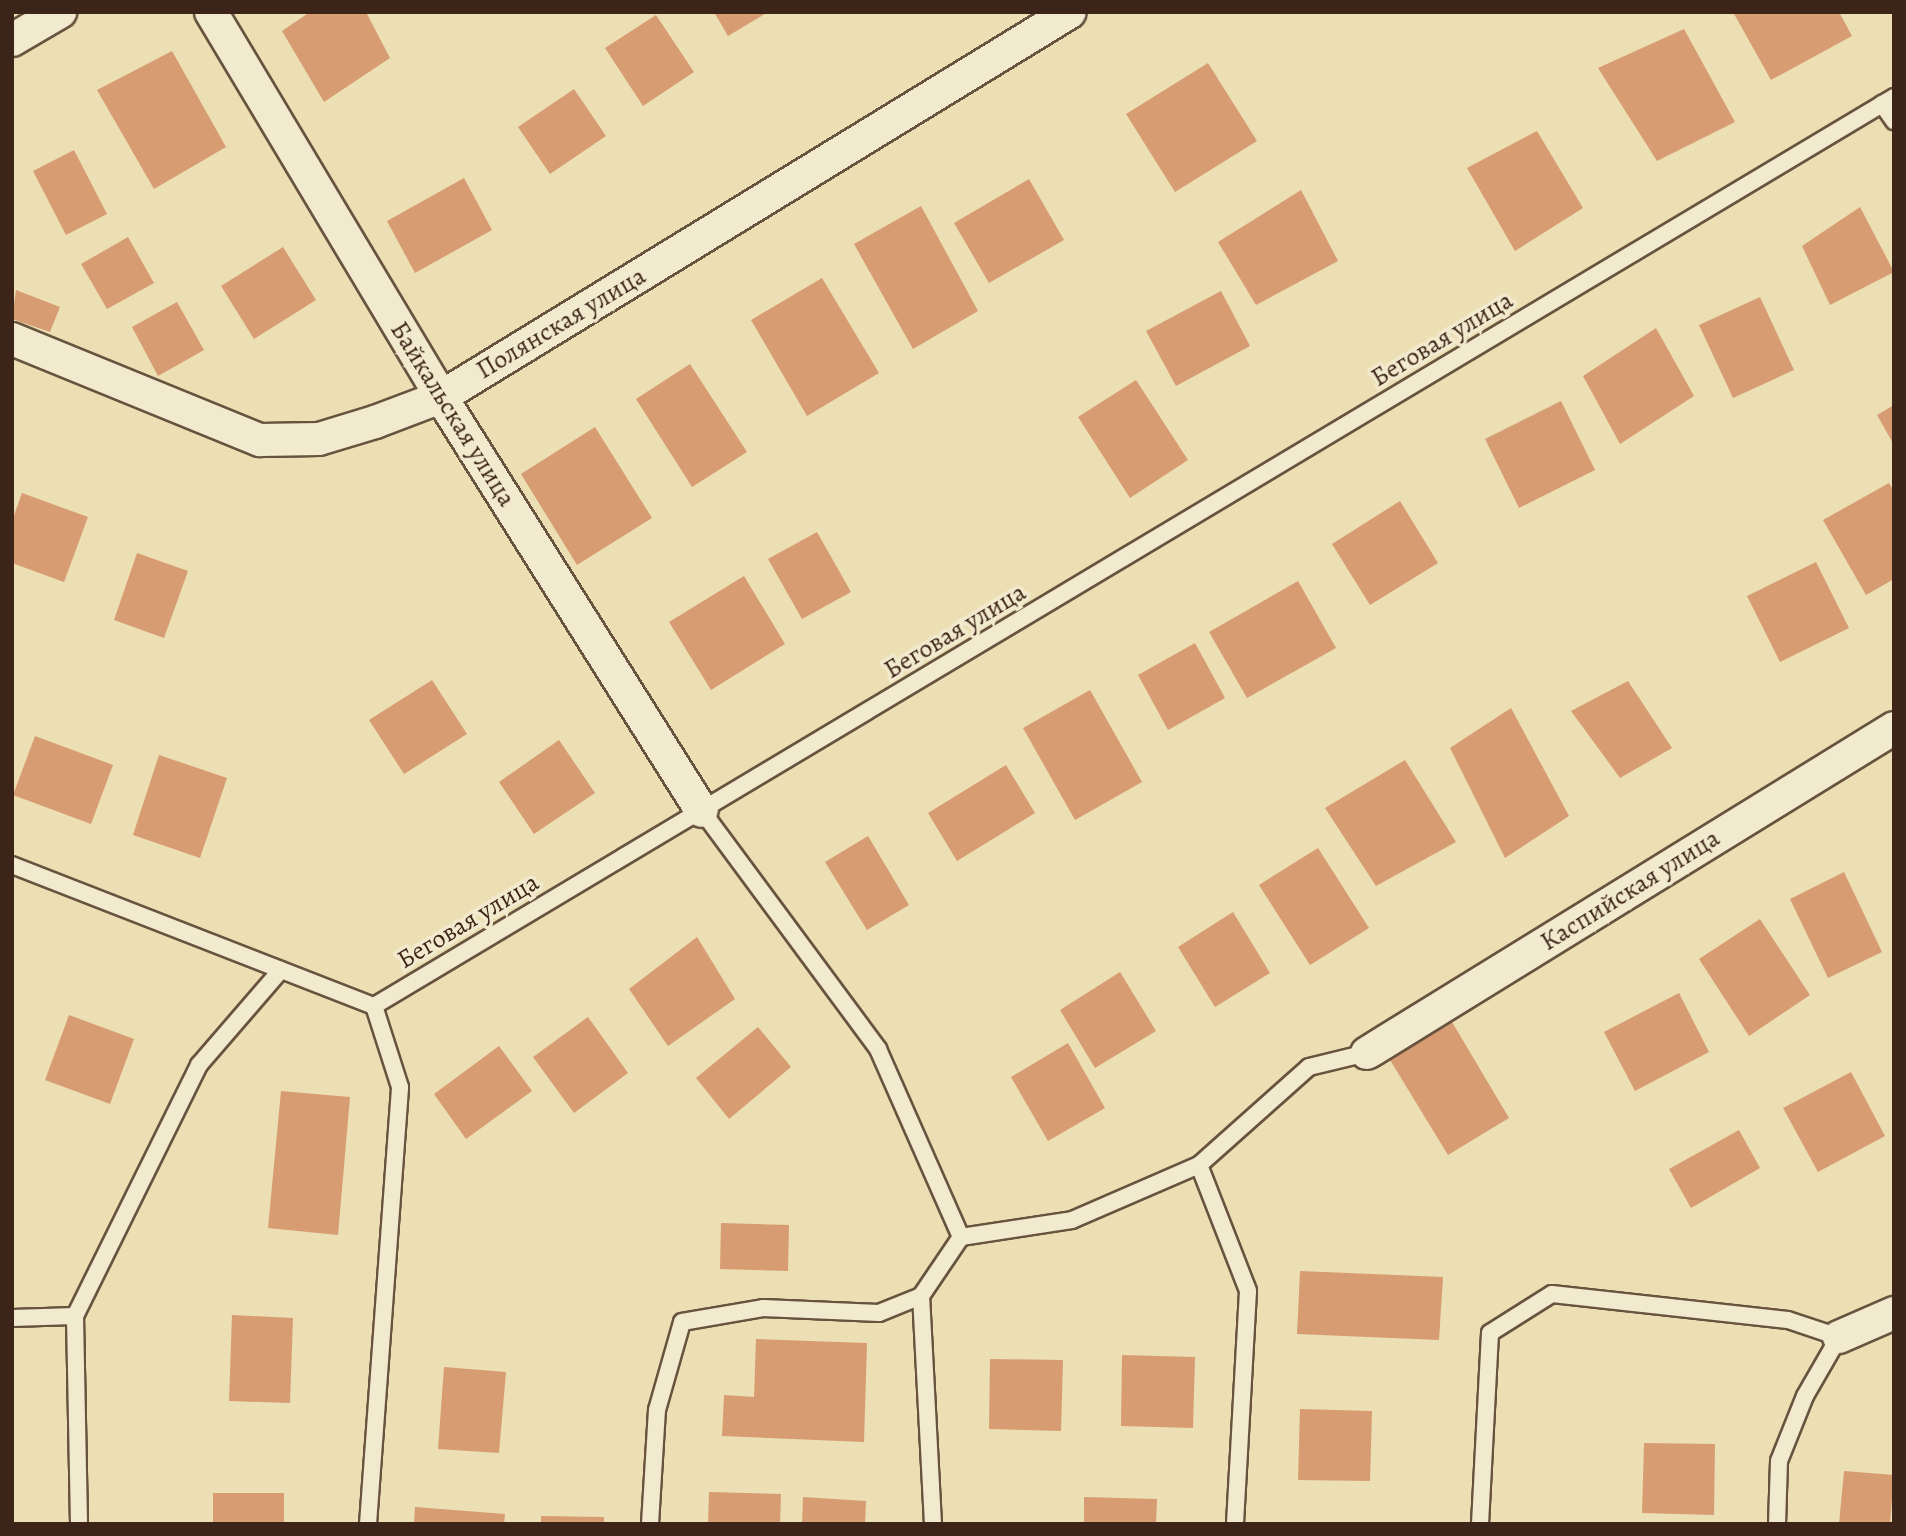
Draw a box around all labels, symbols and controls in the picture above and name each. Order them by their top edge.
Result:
street label: Полянская улица [471,260,651,386]
street label: Беговая улица [1365,284,1519,394]
street label: Байкальская улица [384,316,522,512]
street label: Беговая улица [878,576,1032,686]
street label: Каспийская улица [1535,822,1725,958]
street label: Беговая улица [391,866,545,976]

